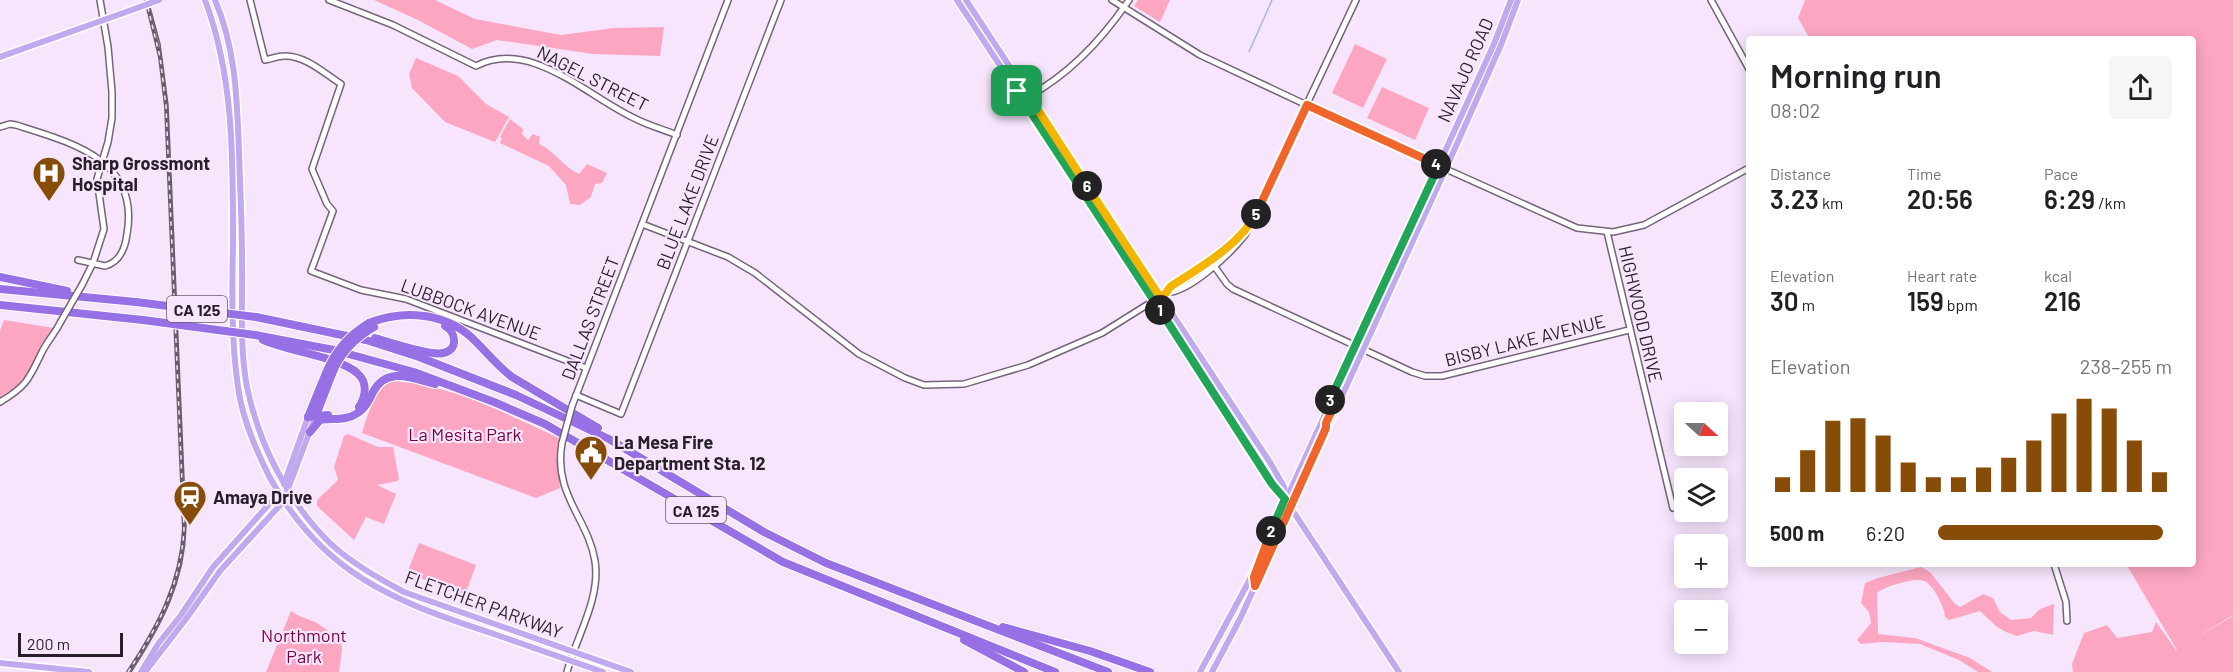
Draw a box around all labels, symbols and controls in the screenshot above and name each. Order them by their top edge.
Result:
street label: NAVAJO ROAD [1432,15,1498,125]
street label: NAGEL STREET [534,40,652,116]
text: Morning run [1770,55,1942,95]
button: share [2109,56,2172,119]
pin [991,65,1042,116]
icon: arrive [1000,74,1033,107]
text: 08:02 [1770,98,1821,122]
street label: BLUE LAKE DRIVE [651,131,723,273]
pin: 4 [1421,149,1451,179]
place label: Sharp Grossmont Hospital [72,152,210,195]
text: 4 [1431,154,1441,173]
hospital icon: Sharp Grossmont Hospital [31,155,67,202]
text: Distance [1770,164,1831,183]
text: Time [1907,164,1942,183]
text: Pace [2044,164,2078,183]
pin: 6 [1072,171,1102,201]
text: 6 [1083,176,1091,195]
text: 3.23 [1770,183,1819,214]
text: 20:56 [1907,183,1973,214]
text: 6:29 [2044,183,2095,214]
text: km [1819,193,1843,212]
text: /km [2095,193,2126,212]
pin: 5 [1241,199,1271,229]
text: 5 [1252,204,1260,223]
street label: HIGHWOOD DRIVE [1615,243,1667,385]
street label: DALLAS STREET [556,253,624,383]
text: Elevation [1770,266,1834,285]
text: Heart rate [1907,266,1977,285]
text: kcal [2044,266,2072,285]
street label: LUBBOCK AVENUE [398,273,544,345]
text: 30 [1770,285,1799,316]
text: 159 [1907,285,1944,316]
text: 216 [2044,285,2081,316]
pin: 1 [1145,295,1175,325]
text: m [1799,295,1815,314]
text: bpm [1944,295,1978,314]
road number: CA 125 [167,296,227,322]
text: 1 [1157,300,1163,319]
street label: BISBY LAKE AVENUE [1442,309,1608,371]
text: Elevation [1770,354,1851,378]
text: 238–255 m [2080,354,2172,378]
pin: 3 [1315,385,1345,415]
text: 3 [1326,390,1334,409]
north arrow [1674,402,1728,456]
map controls [1674,402,1728,654]
park label: La Mesita Park [408,423,522,445]
place label: La Mesa Fire Department Sta. 12 [614,431,766,474]
public building icon: La Mesa Fire Department Sta. 12 [573,434,609,481]
button: layers [1674,468,1728,522]
station icon: Amaya Drive [172,479,208,526]
place label: Amaya Drive [213,486,312,508]
road number: CA 125 [666,497,726,523]
pin: 2 [1256,516,1286,546]
text: 2 [1267,521,1275,540]
text: 500 m [1770,521,1824,545]
text: 6:20 [1866,521,1905,545]
button: + [1674,534,1728,588]
street label: FLETCHER PARKWAY [402,565,566,643]
button: − [1674,600,1728,654]
park label: Northmont Park [261,624,347,667]
scale bar [18,630,123,658]
text: 200 m [27,634,70,653]

